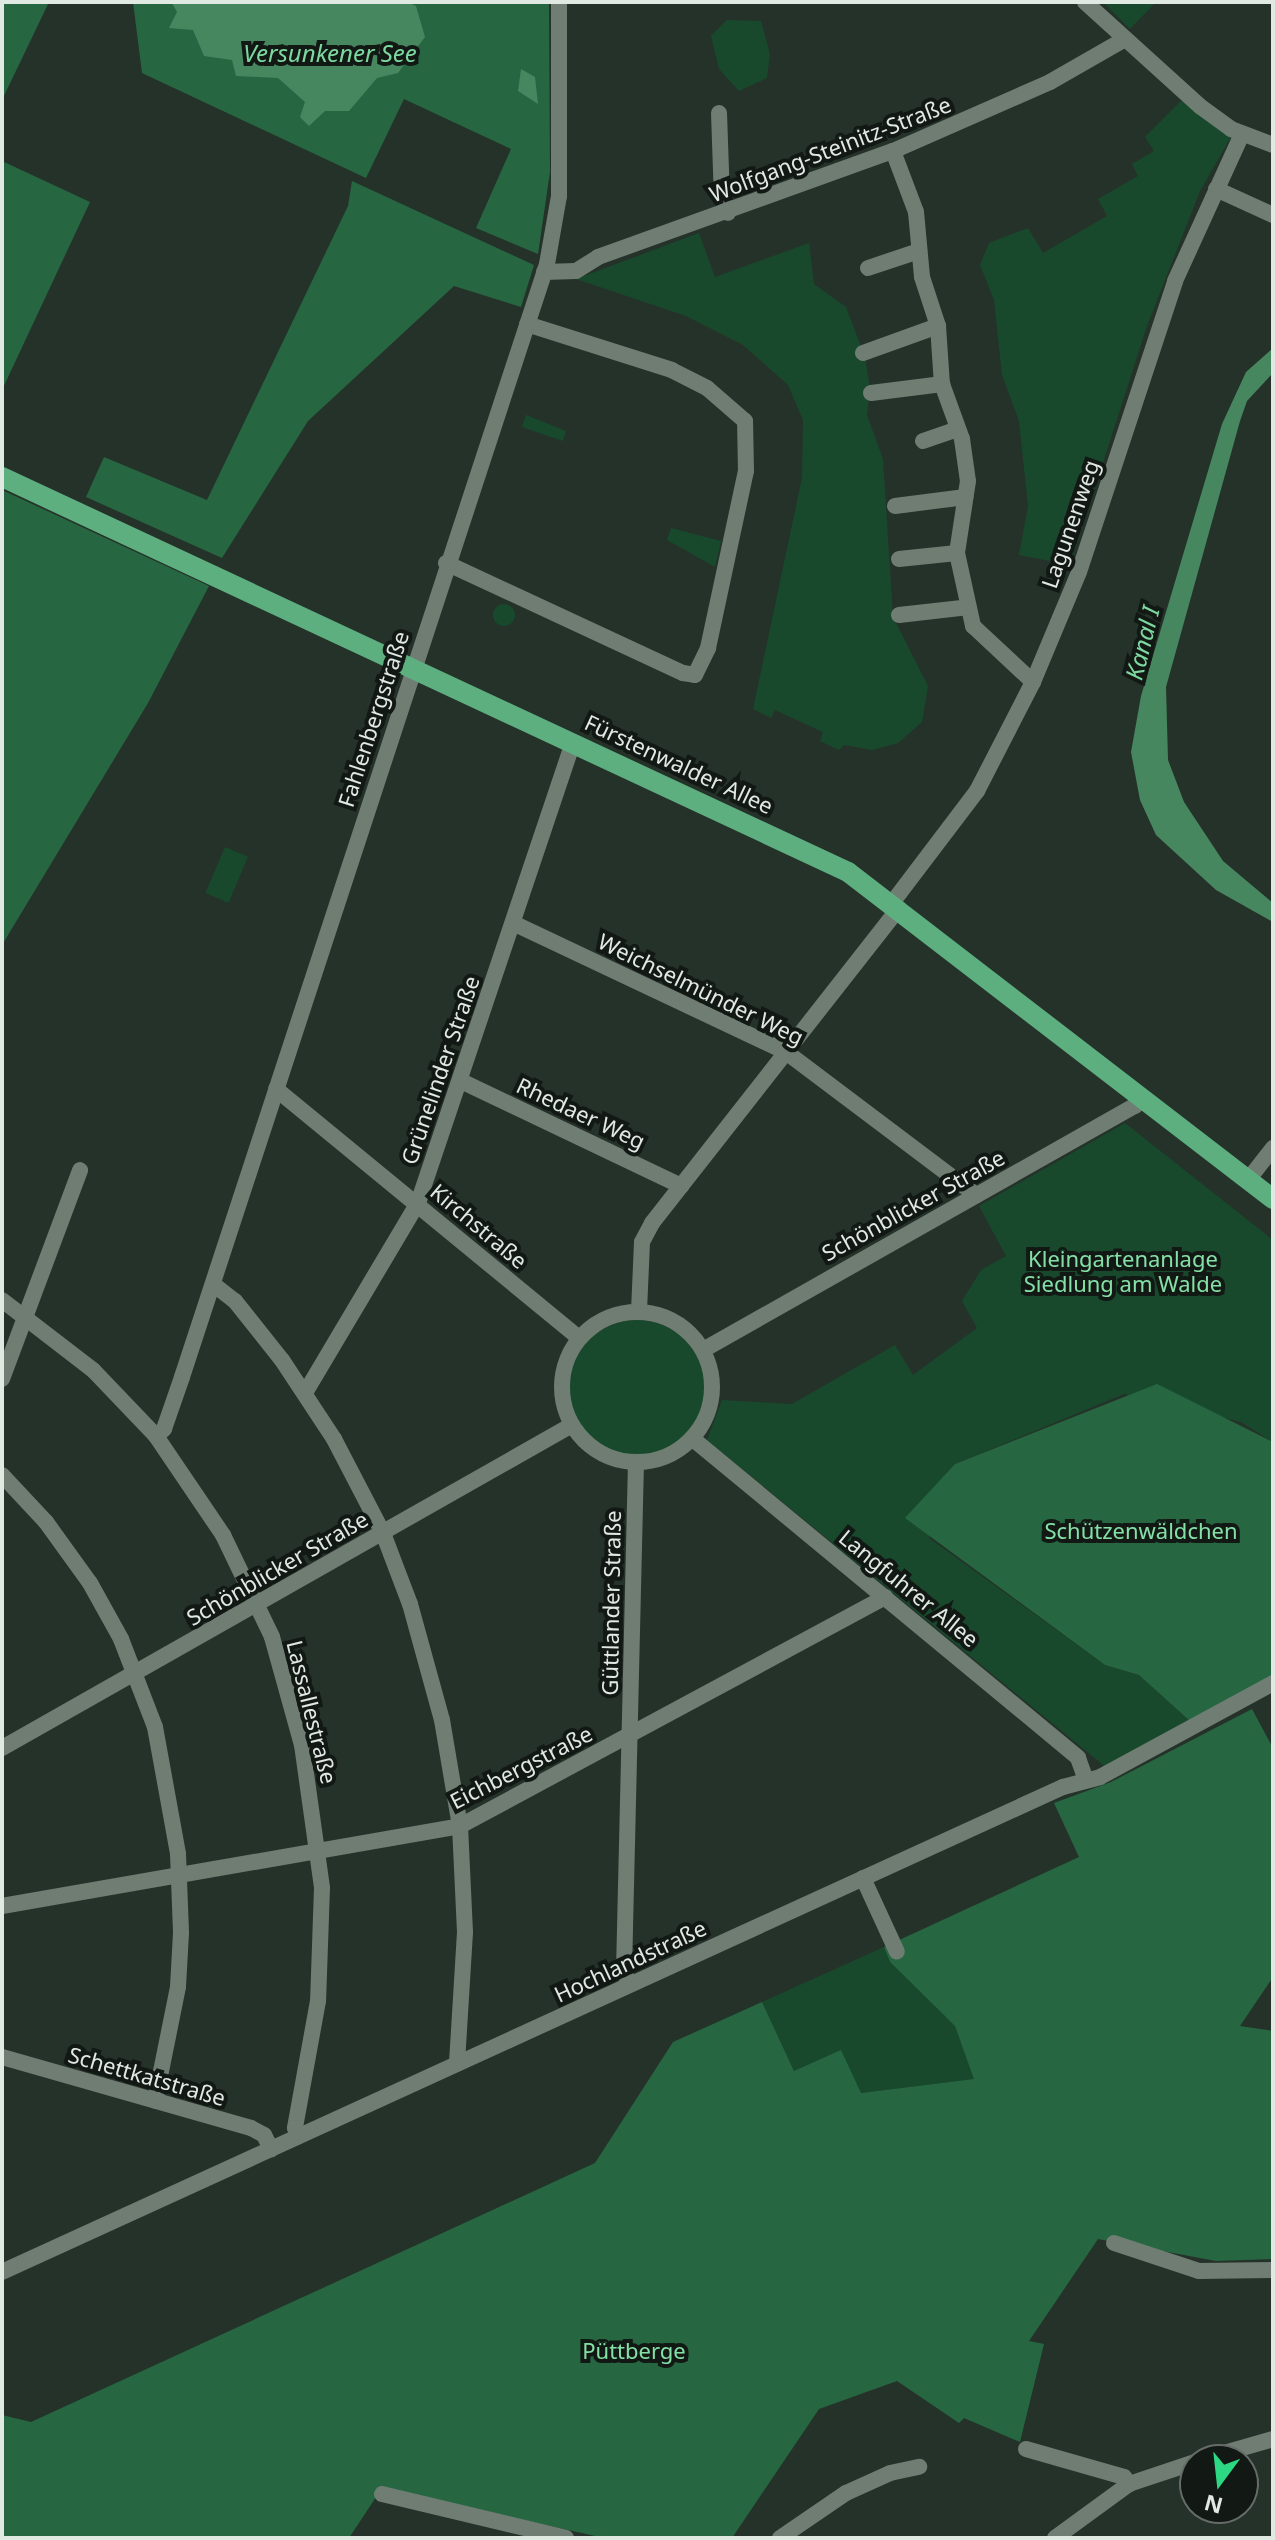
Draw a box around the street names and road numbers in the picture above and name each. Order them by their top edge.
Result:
street label: Wolfgang-Steinitz-Straße [705,91,955,207]
street label: Lagunenweg [1036,456,1104,592]
street label: Fahlenbergstraße [332,628,414,810]
street label: Fürstenwalder Allee [581,709,777,819]
street label: Weichselmünder Weg [594,928,808,1050]
street label: Grünelinder Straße [395,972,485,1168]
street label: Rhedaer Weg [513,1072,649,1154]
street label: Schönblicker Straße [817,1144,1009,1266]
street label: Kirchstraße [425,1178,533,1274]
street label: Schönblicker Straße [182,1505,372,1631]
street label: Güttlander Straße [596,1510,626,1696]
street label: Langfuhrer Allee [834,1524,984,1652]
street label: Lassallestraße [281,1638,343,1786]
street label: Eichbergstraße [445,1720,597,1814]
street label: Hochlandstraße [550,1914,710,2008]
street label: Schettkatstraße [65,2041,229,2111]

